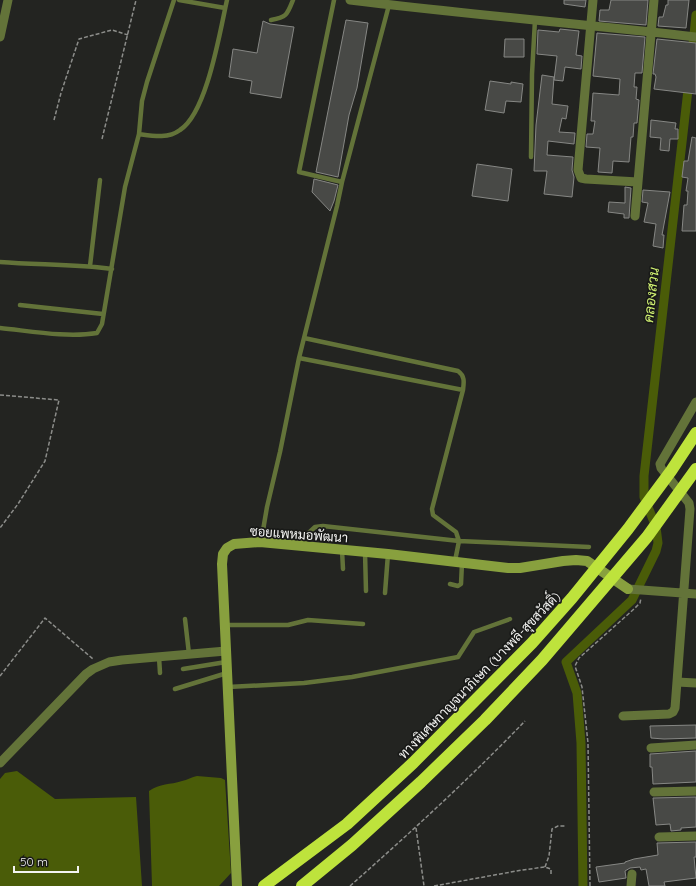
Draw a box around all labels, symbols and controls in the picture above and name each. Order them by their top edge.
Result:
water label: คลองสวน [639,266,663,323]
street label: ซอยแพหมอพัฒนา [249,523,349,545]
street label: ทางพิเศษกาญจนาภิเษก (บางพลี-สุขสวัสดิ์) [392,585,565,763]
scale bar [14,848,78,874]
text: 50 m [20,854,48,869]

